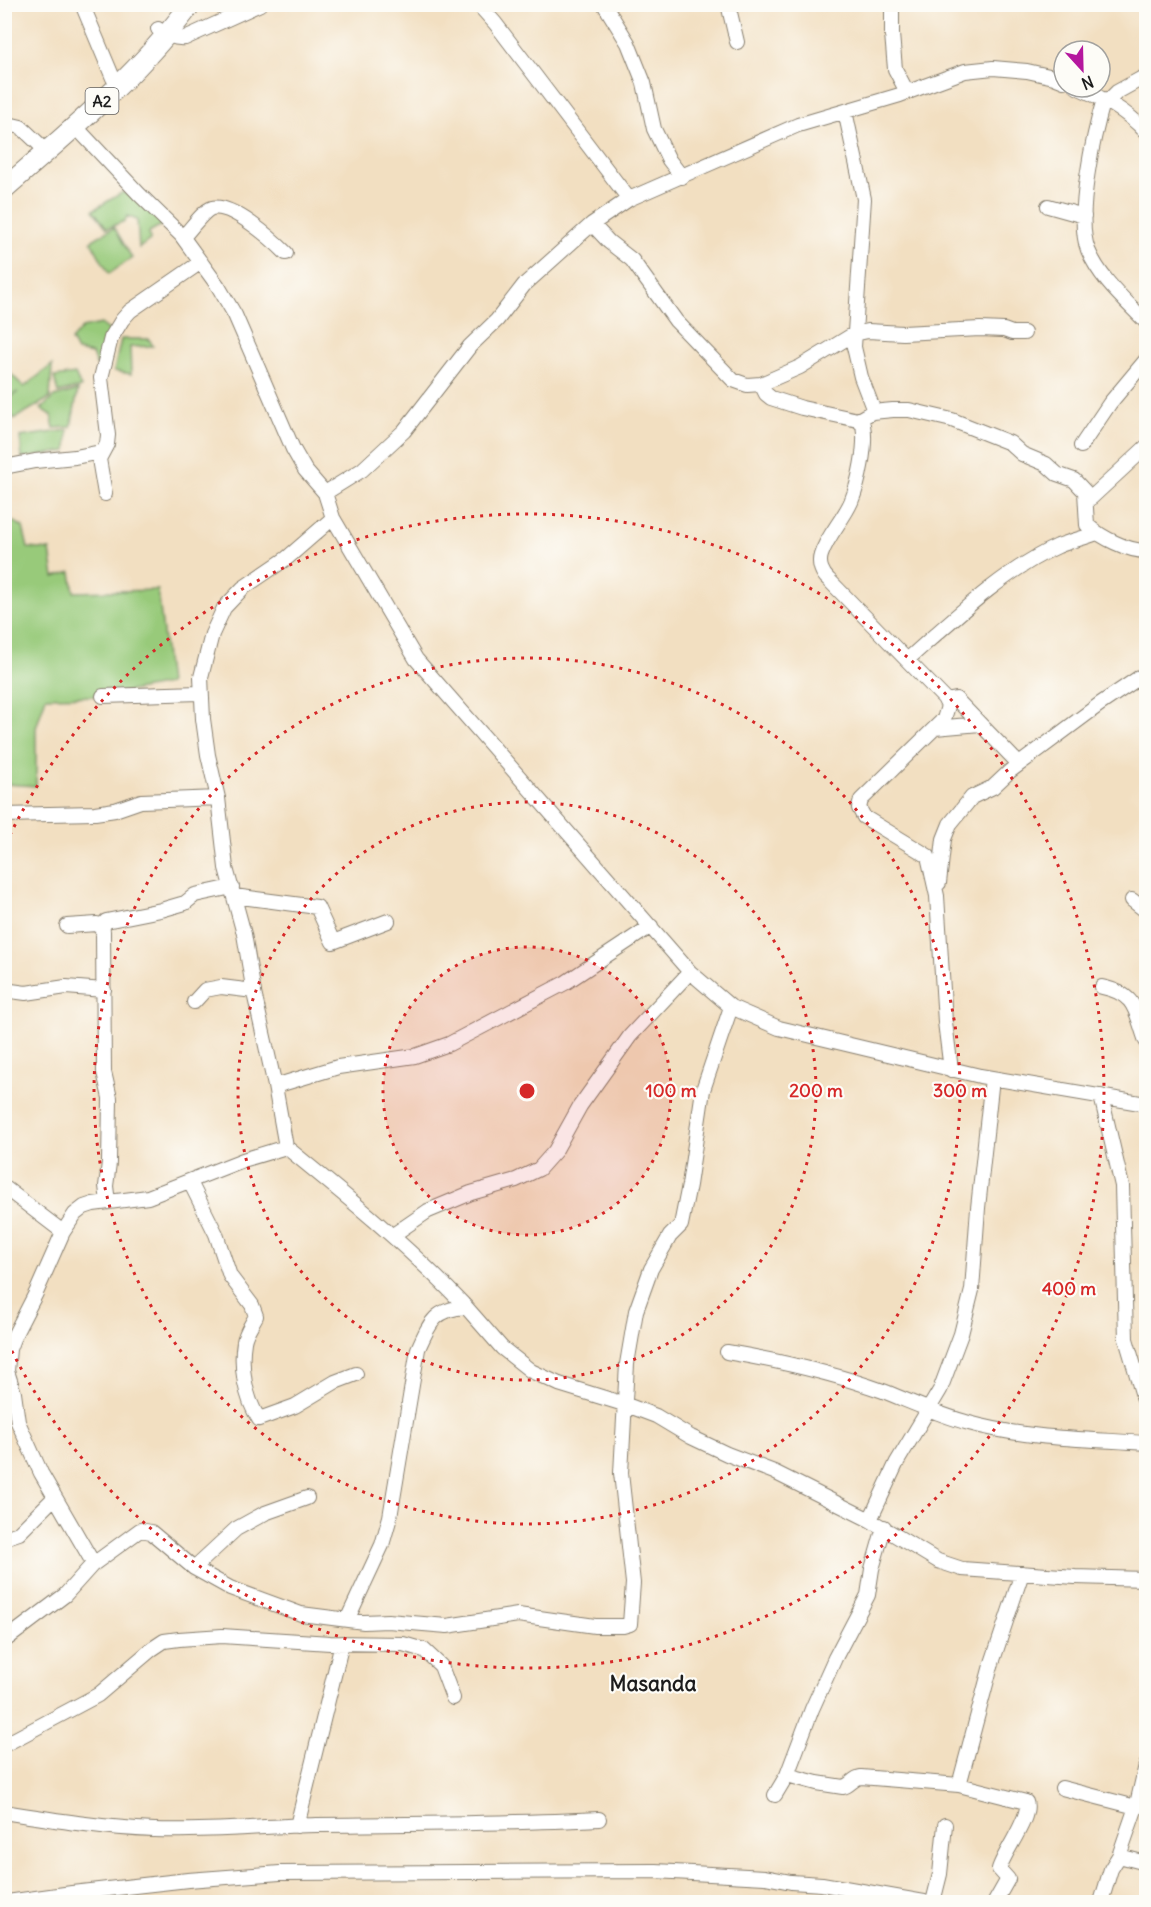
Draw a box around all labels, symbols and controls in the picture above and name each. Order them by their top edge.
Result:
north arrow [1052,39,1112,99]
text: N [1079,72,1096,94]
road number: A2 [86,88,118,114]
text: 100 m [646,1079,697,1102]
text: 200 m [789,1079,843,1102]
text: 300 m [933,1079,987,1102]
centre of rings [517,1081,537,1101]
text: 400 m [1042,1277,1096,1300]
district label: Masanda [610,1670,696,1697]

